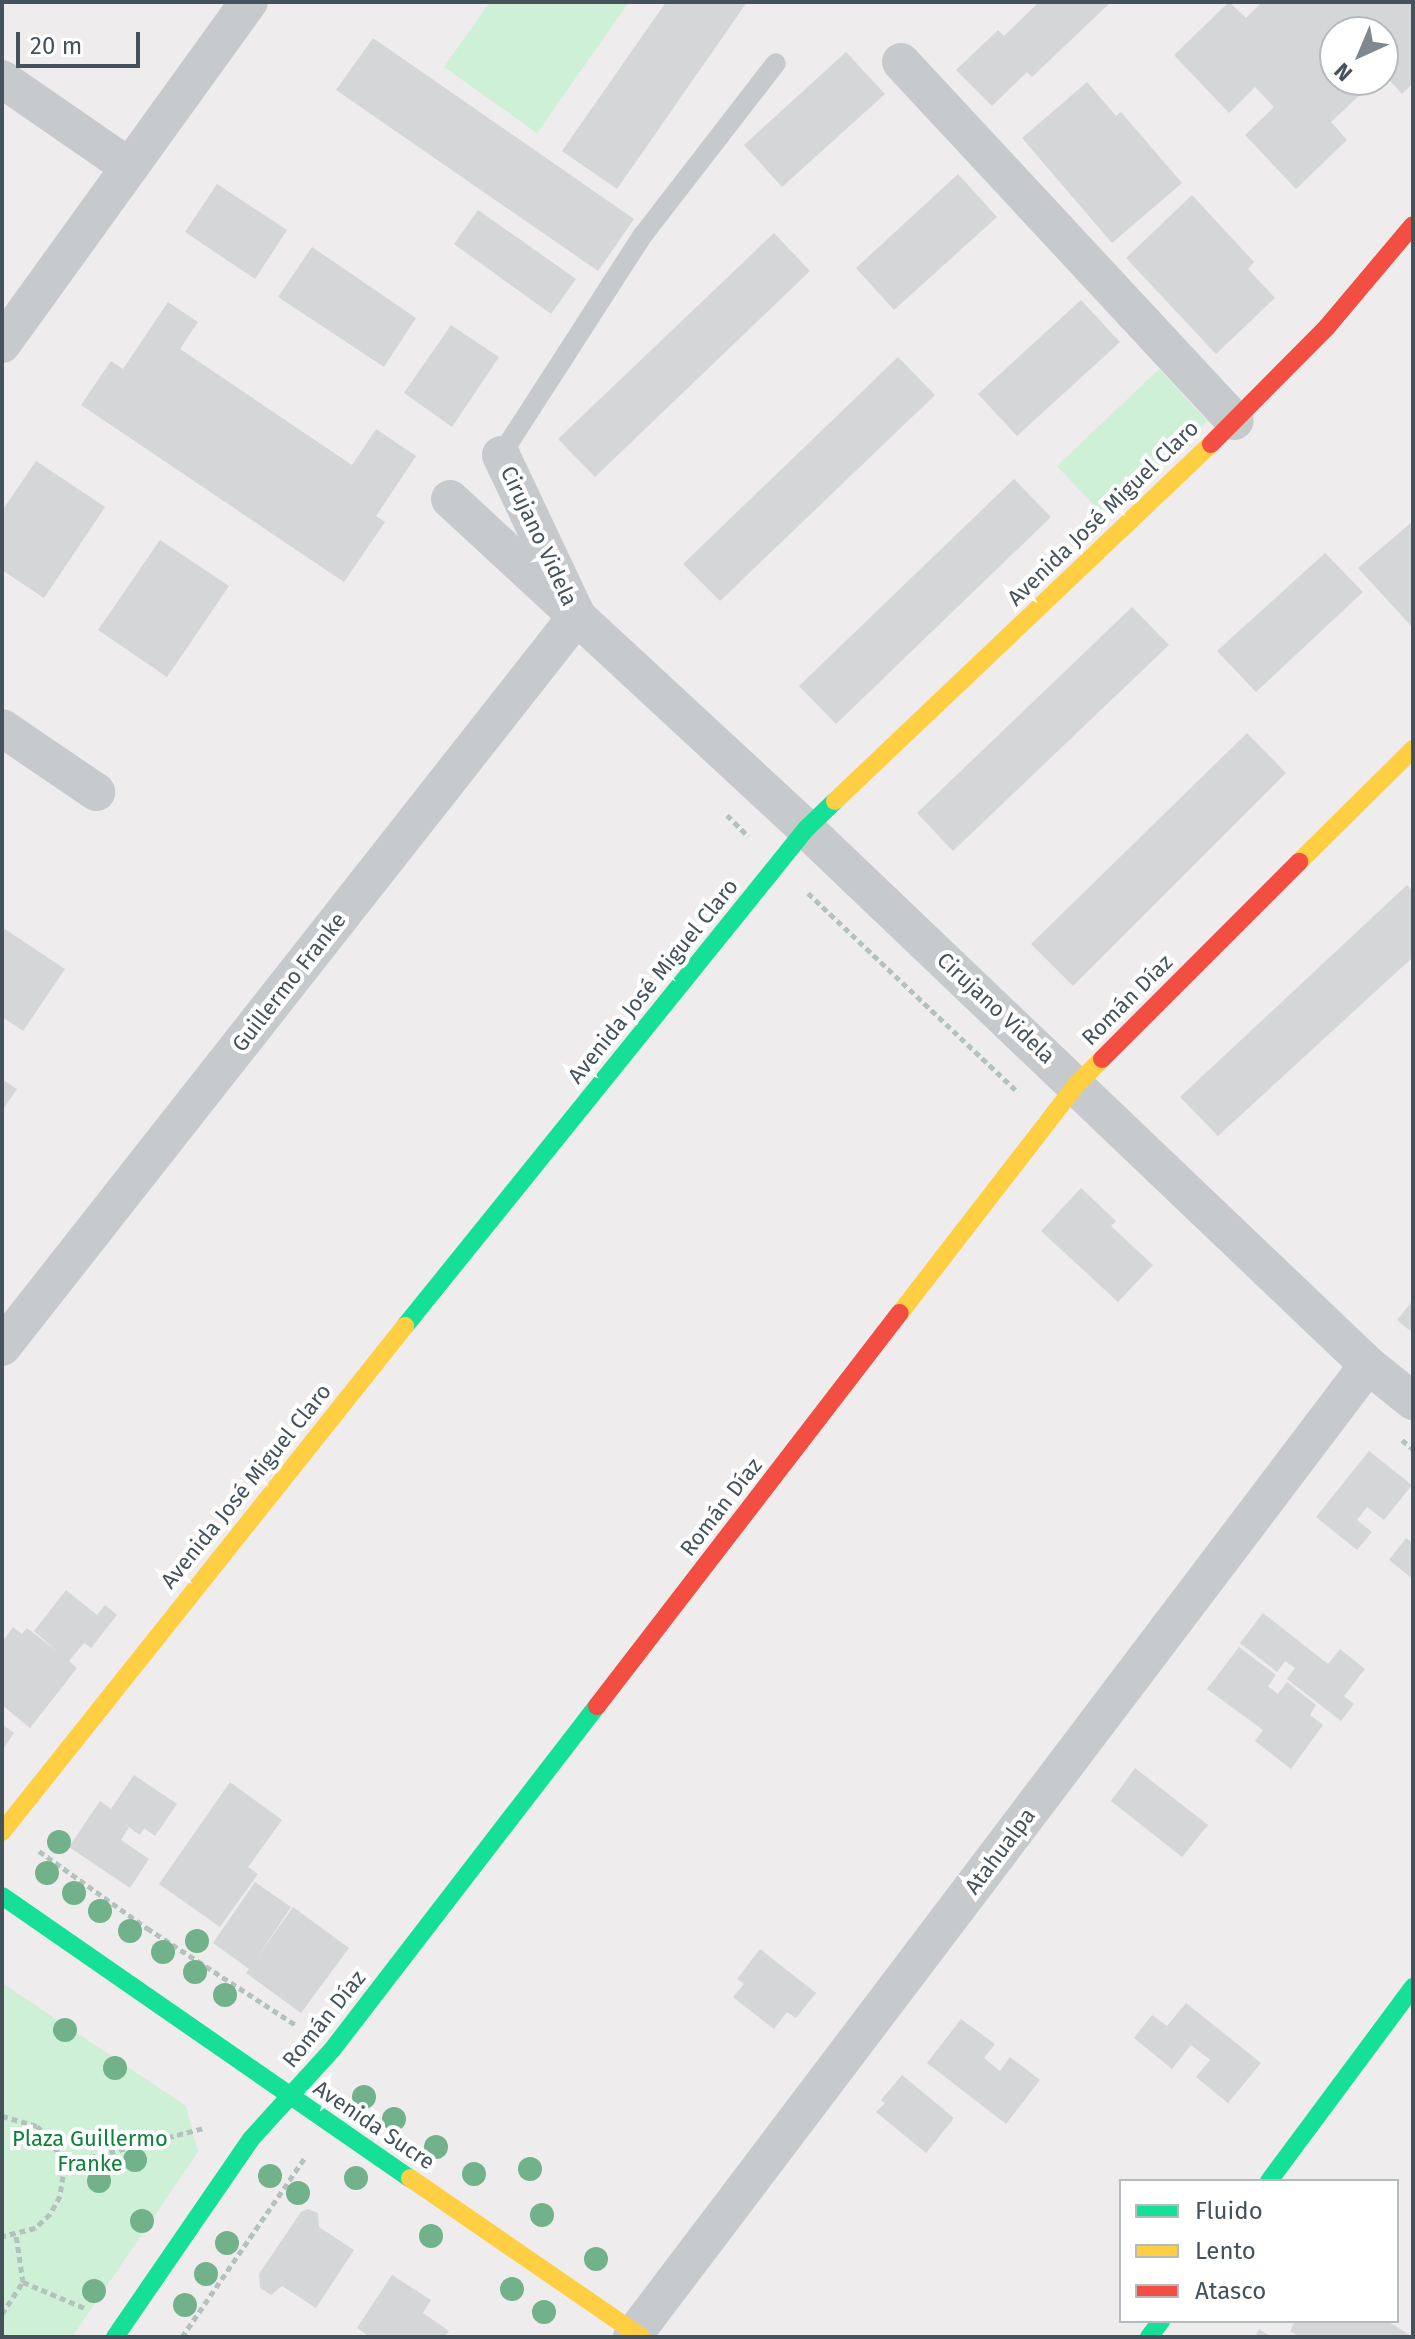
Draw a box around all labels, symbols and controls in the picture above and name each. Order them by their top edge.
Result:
scale bar [20,16,144,66]
north arrow [1319,16,1399,96]
text: 20 m [30,32,82,60]
text: N [1329,57,1358,87]
street label: Avenida José Miguel Claro [1002,415,1204,611]
street label: Cirujano Videla [495,462,583,610]
street label: Avenida José Miguel Claro [562,873,744,1089]
street label: Guillermo Franke [226,907,352,1057]
street label: Cirujano Videla [932,947,1060,1069]
street label: Román Díaz [1076,949,1178,1051]
street label: Avenida José Miguel Claro [155,1378,337,1594]
street label: Román Díaz [674,1453,768,1561]
street label: Atahualpa [959,1803,1041,1899]
street label: Román Díaz [277,1965,371,2073]
street label: Avenida Sucre [308,2075,440,2175]
park label: Plaza Guillermo Franke [12,2125,168,2176]
legend [1119,2179,1399,2323]
text: Fluido [1195,2197,1263,2225]
text: Lento [1195,2237,1256,2265]
text: Atasco [1195,2277,1266,2305]

